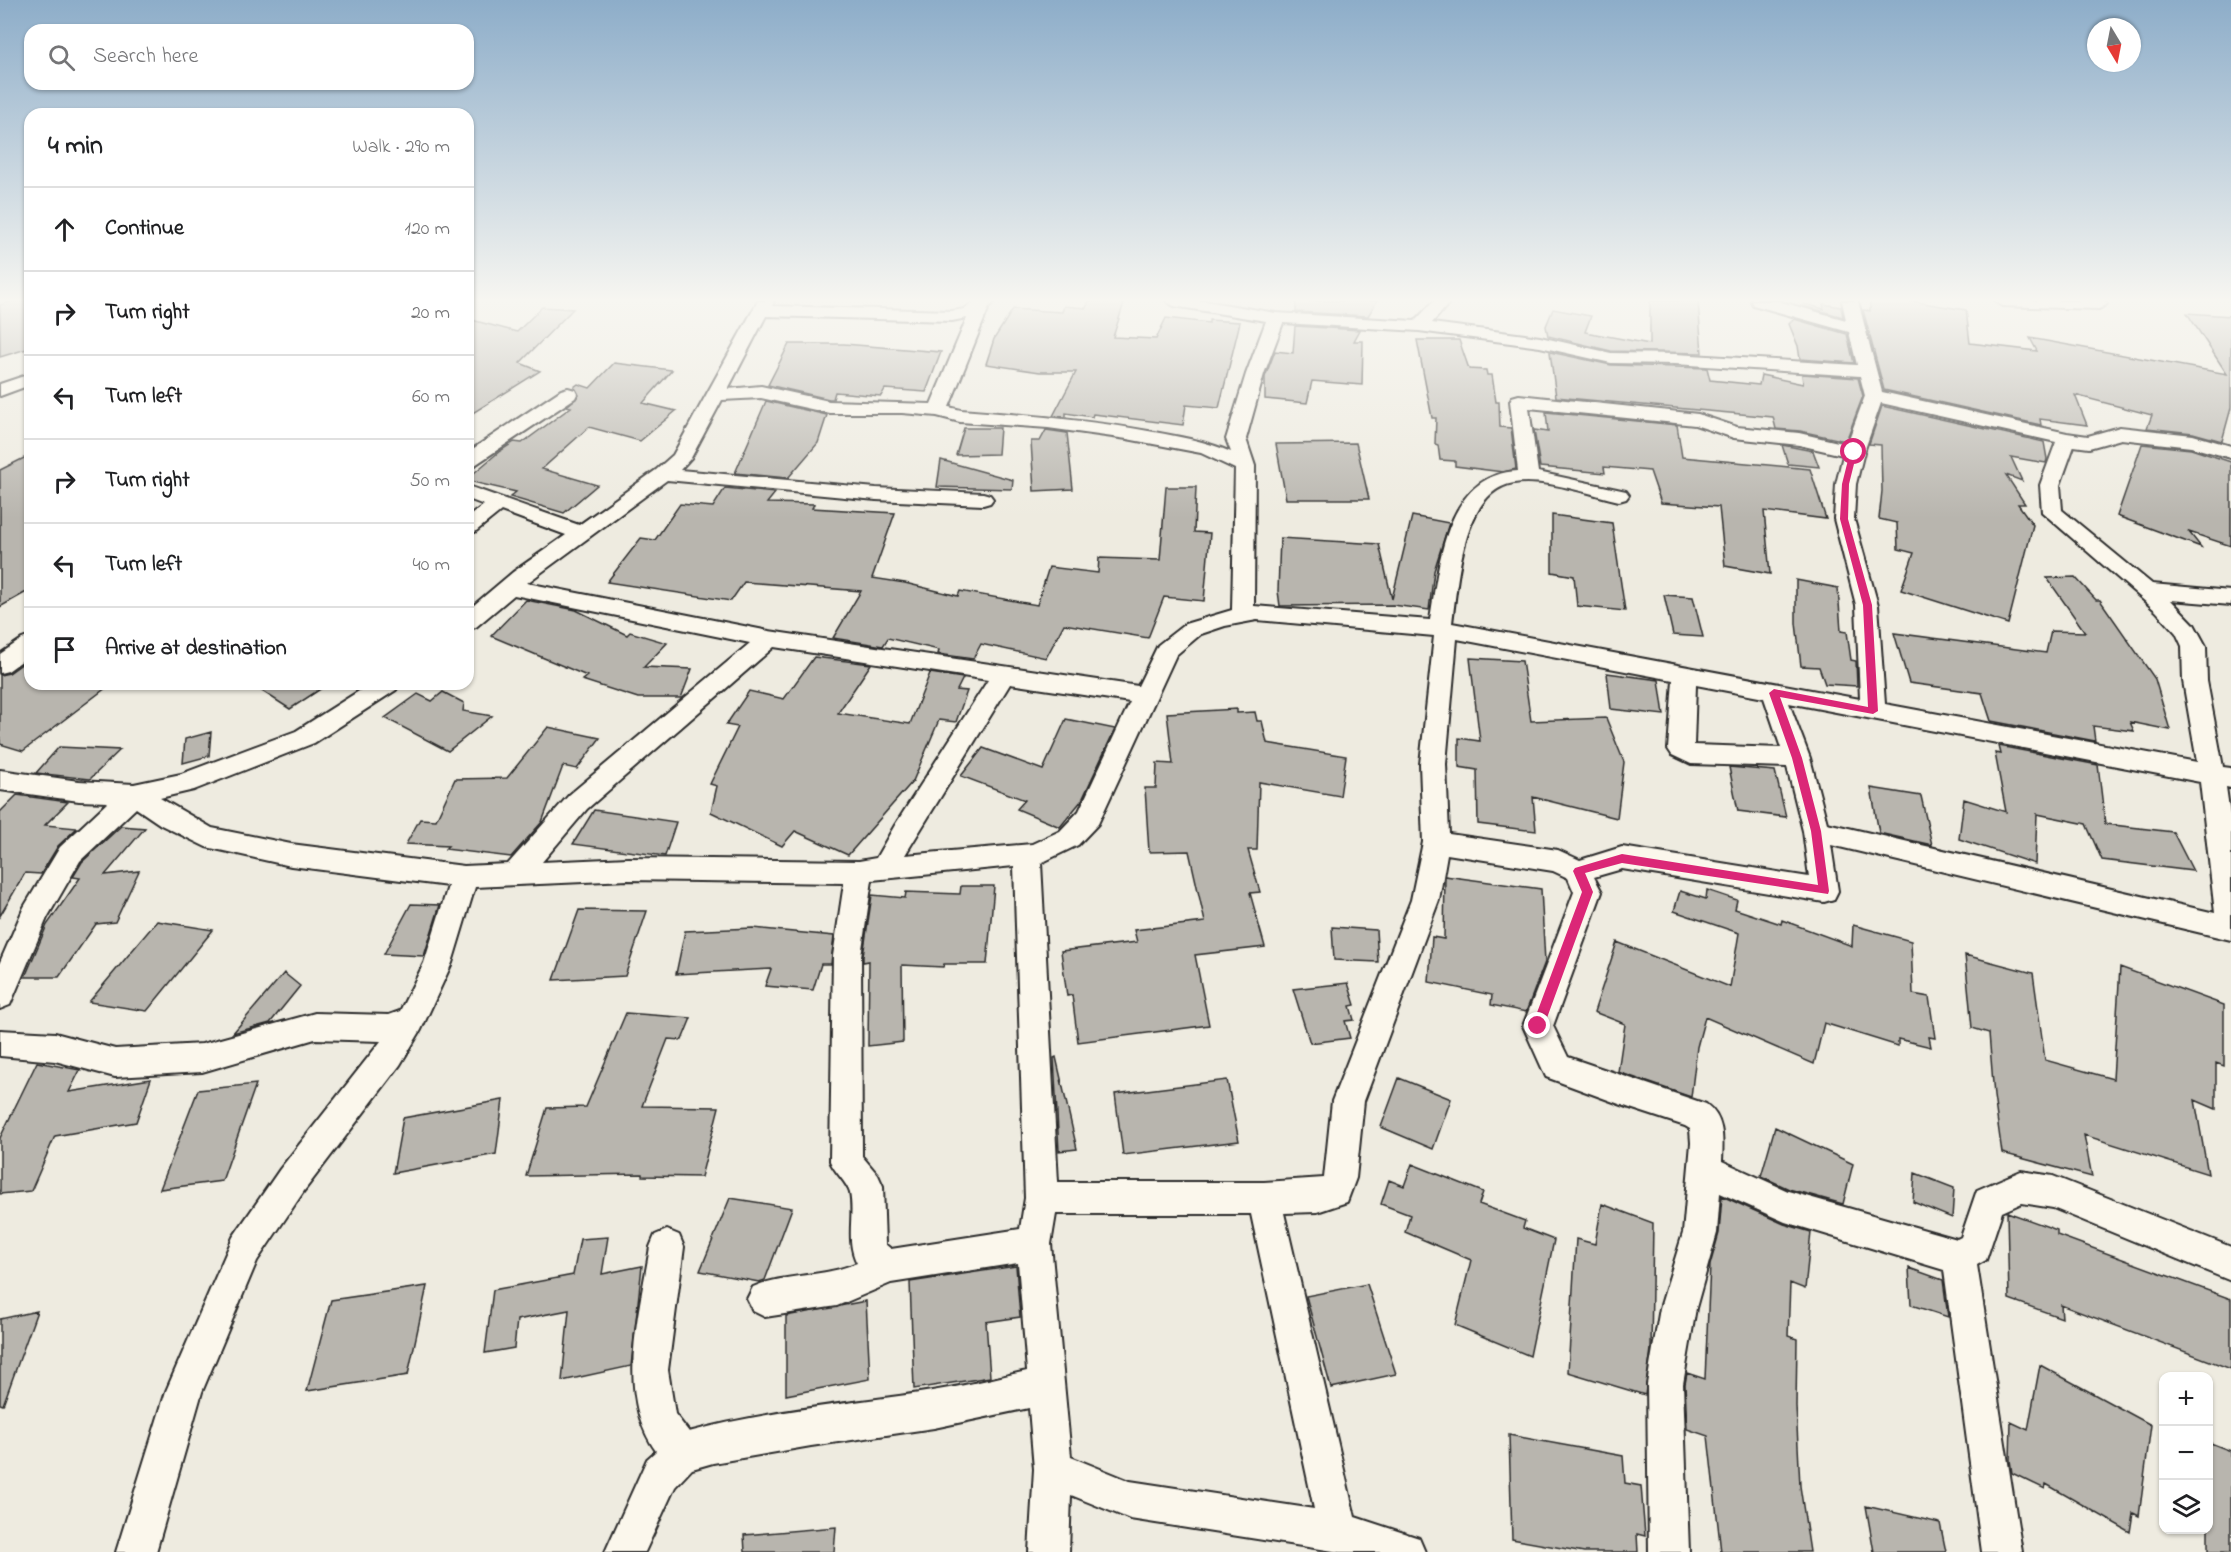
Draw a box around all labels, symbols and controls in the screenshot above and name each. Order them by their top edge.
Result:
north arrow [2087,18,2141,72]
search box [24,24,474,90]
icon: search [45,41,78,74]
text: Search here [93,41,198,73]
text: 4 min [48,128,103,166]
text: Walk · 290 m [352,133,450,162]
icon: ahead [48,213,81,246]
text: Continue [105,213,184,245]
text: 120 m [405,215,450,244]
icon: right [48,297,81,330]
text: Turn right [105,297,190,329]
text: 20 m [411,299,450,328]
icon: left [48,381,81,414]
text: Turn left [105,381,182,413]
text: 60 m [412,383,450,412]
route start [1840,438,1866,464]
icon: right [48,465,81,498]
text: Turn right [105,465,190,497]
text: 50 m [409,467,450,496]
icon: left [48,549,81,582]
text: Turn left [105,549,182,581]
text: 40 m [413,551,450,580]
icon: arrive [48,633,81,666]
text: Arrive at destination [105,633,287,665]
route end [1524,1012,1550,1038]
map controls [2159,1372,2213,1534]
button: + [2159,1372,2213,1426]
button: − [2159,1426,2213,1480]
button: layers [2159,1480,2213,1534]

